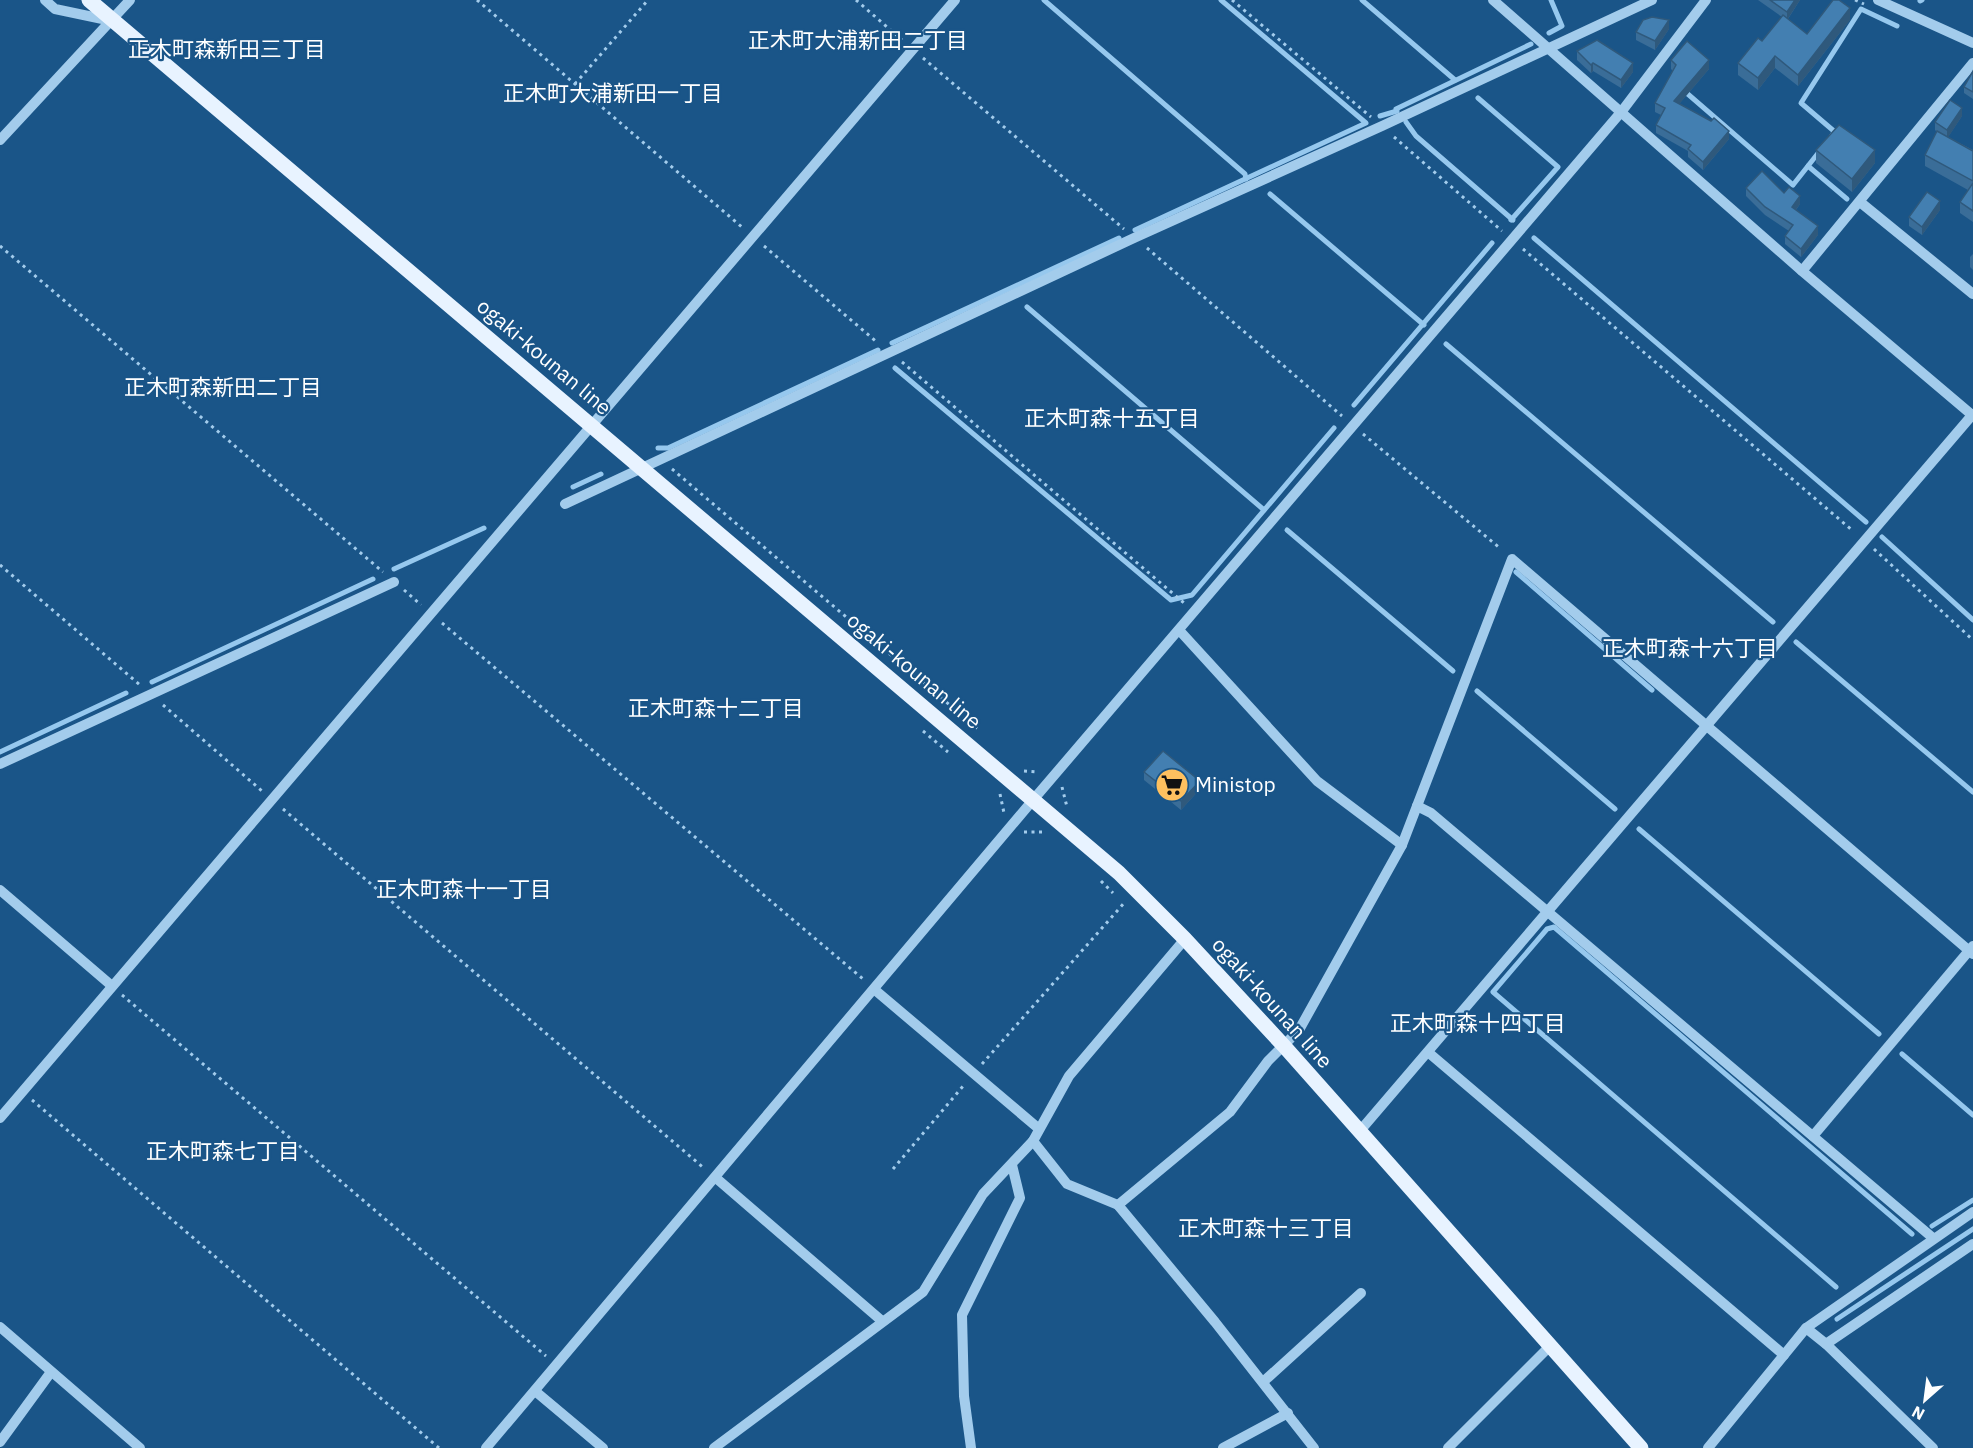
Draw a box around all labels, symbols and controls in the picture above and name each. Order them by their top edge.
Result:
district label: 正木町大浦新田二丁目 [748,25,968,54]
district label: 正木町森新田三丁目 [128,34,326,63]
district label: 正木町大浦新田一丁目 [503,78,723,107]
street label: ogaki-kounan line [471,292,618,421]
district label: 正木町森新田二丁目 [124,372,322,401]
district label: 正木町森十五丁目 [1024,403,1200,432]
street label: ogaki-kounan line [841,606,988,735]
district label: 正木町森十六丁目 [1602,633,1778,662]
district label: 正木町森十二丁目 [628,693,804,722]
supermarket icon: Ministop [1154,767,1190,803]
place label: Ministop [1195,770,1276,798]
district label: 正木町森十一丁目 [376,874,552,903]
street label: ogaki-kounan line [1206,931,1339,1074]
district label: 正木町森十四丁目 [1390,1008,1566,1037]
district label: 正木町森七丁目 [146,1136,300,1165]
district label: 正木町森十三丁目 [1178,1213,1354,1242]
north arrow [1895,1370,1955,1430]
text: N [1908,1402,1928,1425]

